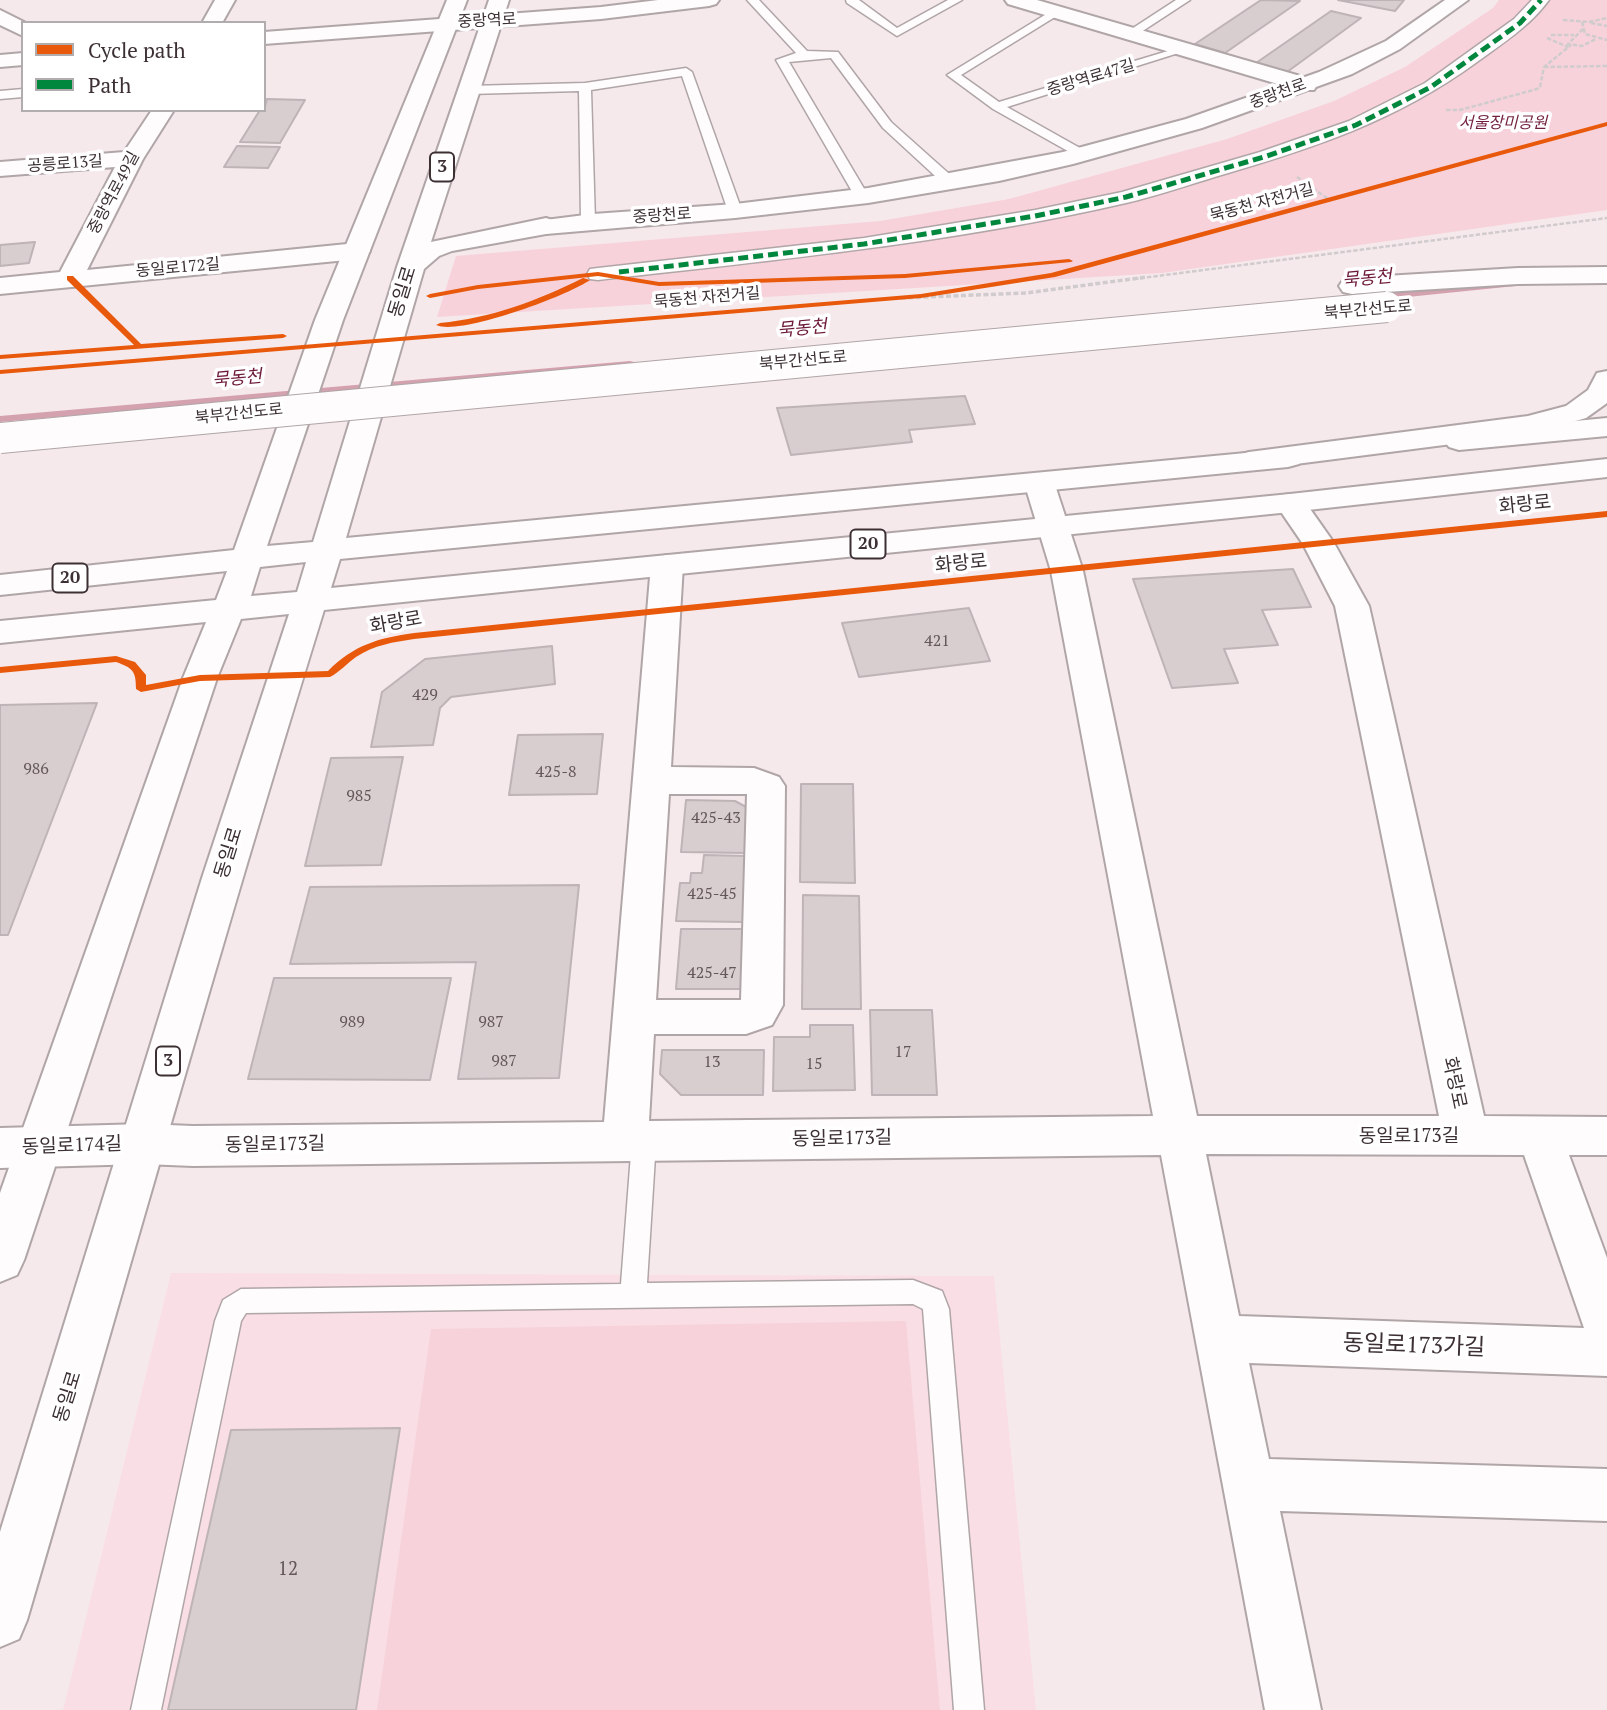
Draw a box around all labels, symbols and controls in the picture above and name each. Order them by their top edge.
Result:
street label: 중랑역로 [457,10,517,32]
legend [21,21,266,112]
text: Cycle path [88,36,186,64]
street label: 중랑역로47길 [1045,56,1137,100]
text: Path [88,71,131,99]
street label: 중랑천로 [1247,75,1309,113]
park label: 서울장미공원 [1459,113,1547,133]
street label: 중랑역로49길 [84,148,144,238]
street label: 공릉로13길 [26,152,104,176]
road number: 3 [430,152,454,182]
street label: 묵동천 자전거길 [1208,180,1316,226]
street label: 중랑천로 [632,204,692,228]
street label: 동일로172길 [135,255,221,281]
street label: 동일로 [384,264,422,320]
water label: 묵동천 [1341,266,1393,292]
street label: 묵동천 자전거길 [653,284,761,312]
street label: 북부간선도로 [1323,297,1413,323]
water label: 묵동천 [776,316,828,342]
street label: 북부간선도로 [758,348,848,374]
water label: 묵동천 [211,366,263,392]
street label: 북부간선도로 [194,400,284,428]
street label: 화랑로 [1498,491,1552,519]
road number: 20 [850,530,886,558]
street label: 화랑로 [934,550,988,578]
road number: 20 [52,564,88,592]
street label: 화랑로 [368,607,424,639]
house number: 421 [924,631,950,651]
house number: 429 [412,685,438,705]
house number: 986 [23,759,49,779]
house number: 425-8 [536,762,576,782]
house number: 985 [346,786,372,806]
house number: 425-43 [691,808,741,828]
street label: 동일로 [210,825,248,881]
house number: 425-45 [687,884,737,904]
house number: 425-47 [687,963,737,983]
house number: 989 [339,1012,365,1032]
house number: 987 [478,1012,504,1032]
house number: 17 [894,1042,912,1062]
road number: 3 [156,1046,180,1076]
house number: 987 [491,1051,517,1071]
house number: 13 [703,1052,721,1072]
house number: 15 [805,1054,823,1074]
street label: 화랑로 [1437,1055,1471,1111]
street label: 동일로173길 [1359,1126,1459,1148]
street label: 동일로173길 [792,1127,892,1151]
street label: 동일로174길 [21,1133,123,1159]
street label: 동일로173길 [225,1133,325,1157]
street label: 동일로173가길 [1342,1330,1486,1362]
street label: 동일로 [49,1369,87,1425]
house number: 12 [278,1559,298,1581]

